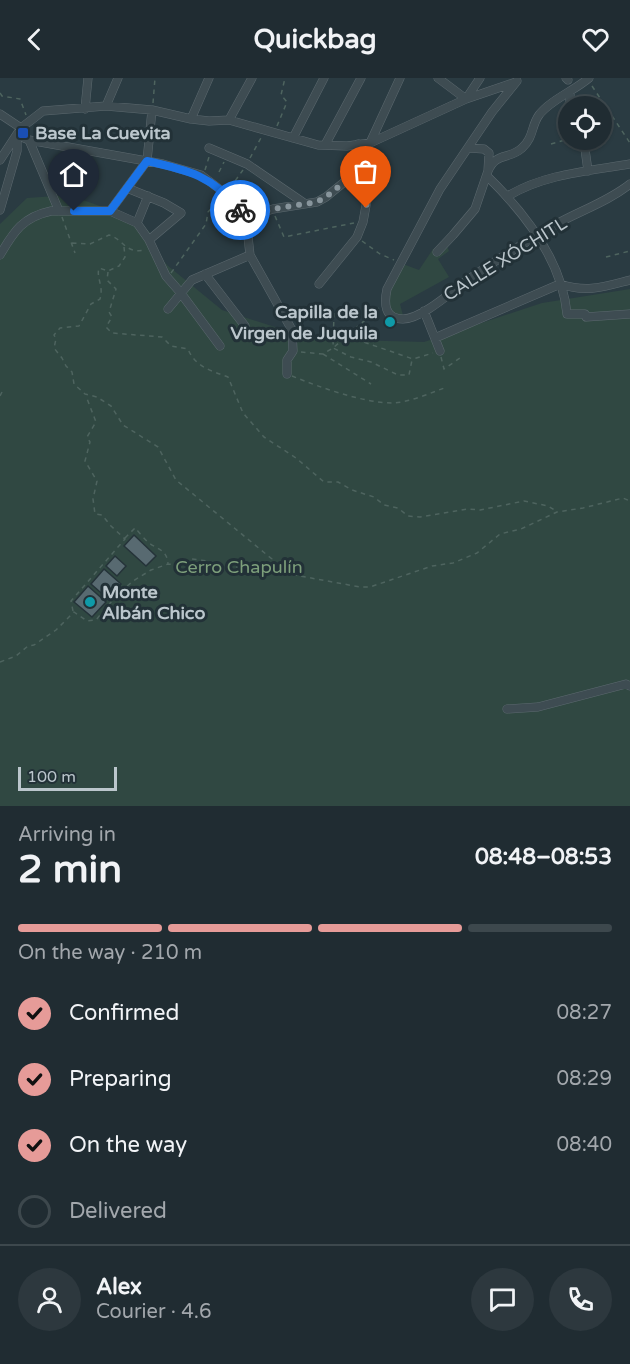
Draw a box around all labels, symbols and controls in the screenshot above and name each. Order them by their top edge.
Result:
icon: back [18,23,51,56]
text: Quickbag [253,23,377,56]
icon: heart [579,23,612,56]
map controls [558,96,612,150]
button: locate [558,96,612,150]
place label: Base La Cuevita [35,122,171,144]
marker: Base La Cuevita [16,126,30,140]
pin [340,146,391,208]
pin [48,149,99,211]
icon: bag [349,155,382,188]
icon: home [57,158,90,191]
courier [210,180,270,240]
icon: bike [224,194,257,227]
street label: CALLE XÓCHITL [439,212,571,306]
place label: Capilla de la Virgen de Juquila [230,301,378,344]
marker: Capilla de la Virgen de Juquila [383,315,397,329]
park label: Cerro Chapulín [175,556,303,578]
place label: Monte Albán Chico [102,581,205,624]
marker: Monte Albán Chico [83,595,97,609]
scale bar [18,764,117,792]
text: 100 m [27,767,76,787]
text: Arriving in [18,823,116,847]
text: 08:48–08:53 [475,844,612,870]
text: 2 min [18,846,122,893]
text: On the way · 210 m [18,941,202,965]
icon: check [18,997,51,1030]
text: Confirmed [69,1000,179,1026]
text: 08:27 [557,1001,612,1025]
icon: check [18,1063,51,1096]
text: Preparing [69,1066,172,1092]
text: 08:29 [557,1067,612,1091]
icon: check [18,1129,51,1162]
text: On the way [69,1132,187,1158]
text: 08:40 [557,1133,612,1157]
text: Delivered [69,1198,167,1224]
button: person [18,1268,81,1331]
button: chat [471,1268,534,1331]
button: phone [549,1268,612,1331]
text: Alex [96,1274,142,1300]
text: Courier · 4.6 [96,1300,211,1324]

